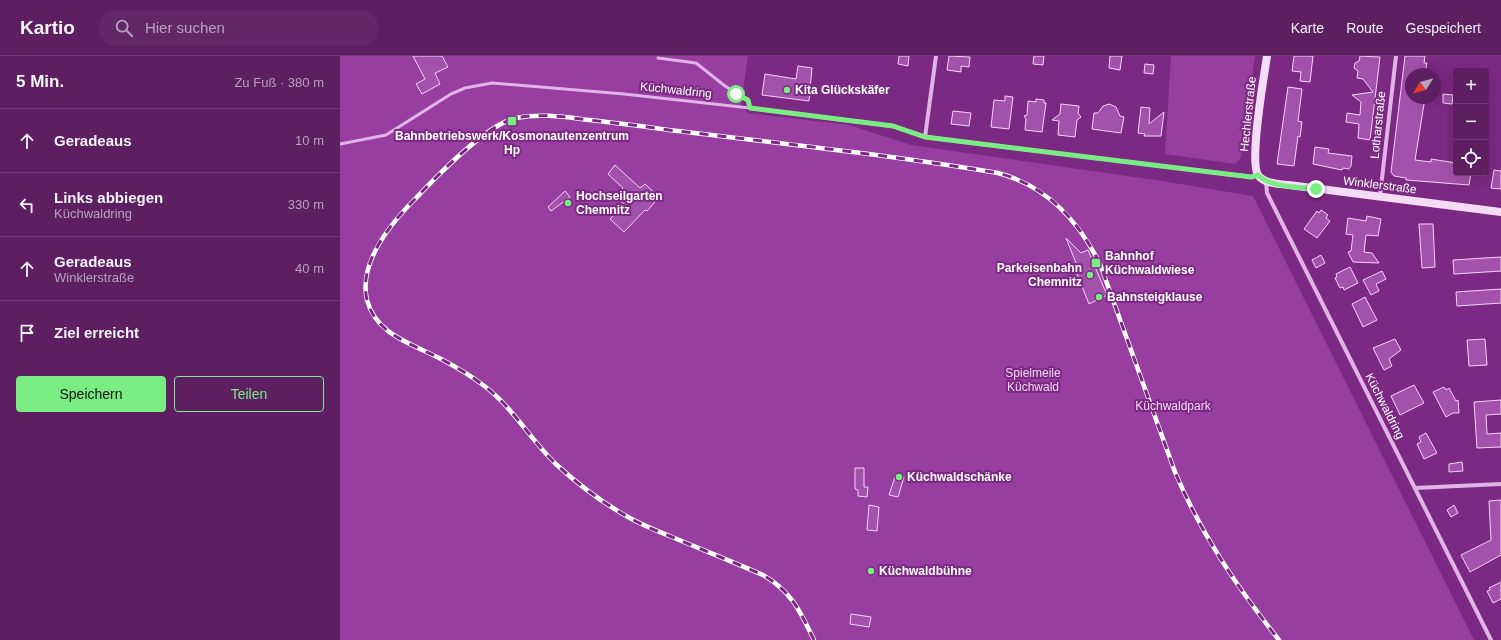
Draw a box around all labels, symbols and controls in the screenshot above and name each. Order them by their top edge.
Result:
search box [99,10,379,46]
text: Kartio [20,17,75,38]
icon: search [113,17,135,39]
text: Hier suchen [145,19,225,36]
text: Karte [1291,20,1324,36]
text: Route [1346,20,1384,36]
text: Gespeichert [1406,20,1481,36]
north arrow [1405,68,1441,104]
map controls [1453,68,1489,176]
button: + [1453,68,1489,104]
text: 5 Min. [16,72,64,91]
text: Zu Fuß · 380 m [234,75,324,90]
street label: Hechlerstraße [1237,75,1259,152]
street label: Küchwaldring [639,79,713,101]
place label: Kita Glückskäfer [795,83,890,97]
route start [727,85,745,103]
marker: Kita Glückskäfer [782,85,792,95]
street label: Lotharstraße [1367,90,1389,160]
button: − [1453,104,1489,140]
marker: Bahnbetriebswerk/Kosmonautenzentrum Hp [506,115,518,127]
place label: Bahnbetriebswerk/Kosmonautenzentrum Hp [395,129,629,157]
icon: ahead [16,130,38,152]
text: Geradeaus [54,132,132,149]
text: 10 m [295,133,324,148]
button: locate [1453,140,1489,176]
street label: Winklerstraße [1342,174,1418,196]
route end [1307,180,1325,198]
text: Links abbiegen [54,189,163,206]
place label: Hochseilgarten Chemnitz [576,189,663,217]
icon: left [16,194,38,216]
text: 330 m [288,197,324,212]
marker: Hochseilgarten Chemnitz [563,198,573,208]
text: Küchwaldring [54,206,132,221]
place label: Bahnhof Küchwaldwiese [1105,249,1195,277]
text: Geradeaus [54,253,132,270]
marker: Bahnhof Küchwaldwiese [1090,257,1102,269]
icon: ahead [16,258,38,280]
text: 40 m [295,261,324,276]
place label: Parkeisenbahn Chemnitz [997,261,1082,289]
text: Winklerstraße [54,270,134,285]
marker: Parkeisenbahn Chemnitz [1085,270,1095,280]
place label: Bahnsteigklause [1107,290,1203,304]
marker: Bahnsteigklause [1094,292,1104,302]
icon: arrive [16,322,38,344]
text: Ziel erreicht [54,324,139,341]
park label: Spielmeile Küchwald [1005,366,1061,394]
street label: Küchwaldring [1362,371,1408,441]
button: Speichern [16,376,166,412]
button: Teilen [174,376,324,412]
park label: Küchwaldpark [1135,399,1212,413]
place label: Küchwaldschänke [907,470,1012,484]
marker: Küchwaldschänke [894,472,904,482]
place label: Küchwaldbühne [879,564,972,578]
marker: Küchwaldbühne [866,566,876,576]

